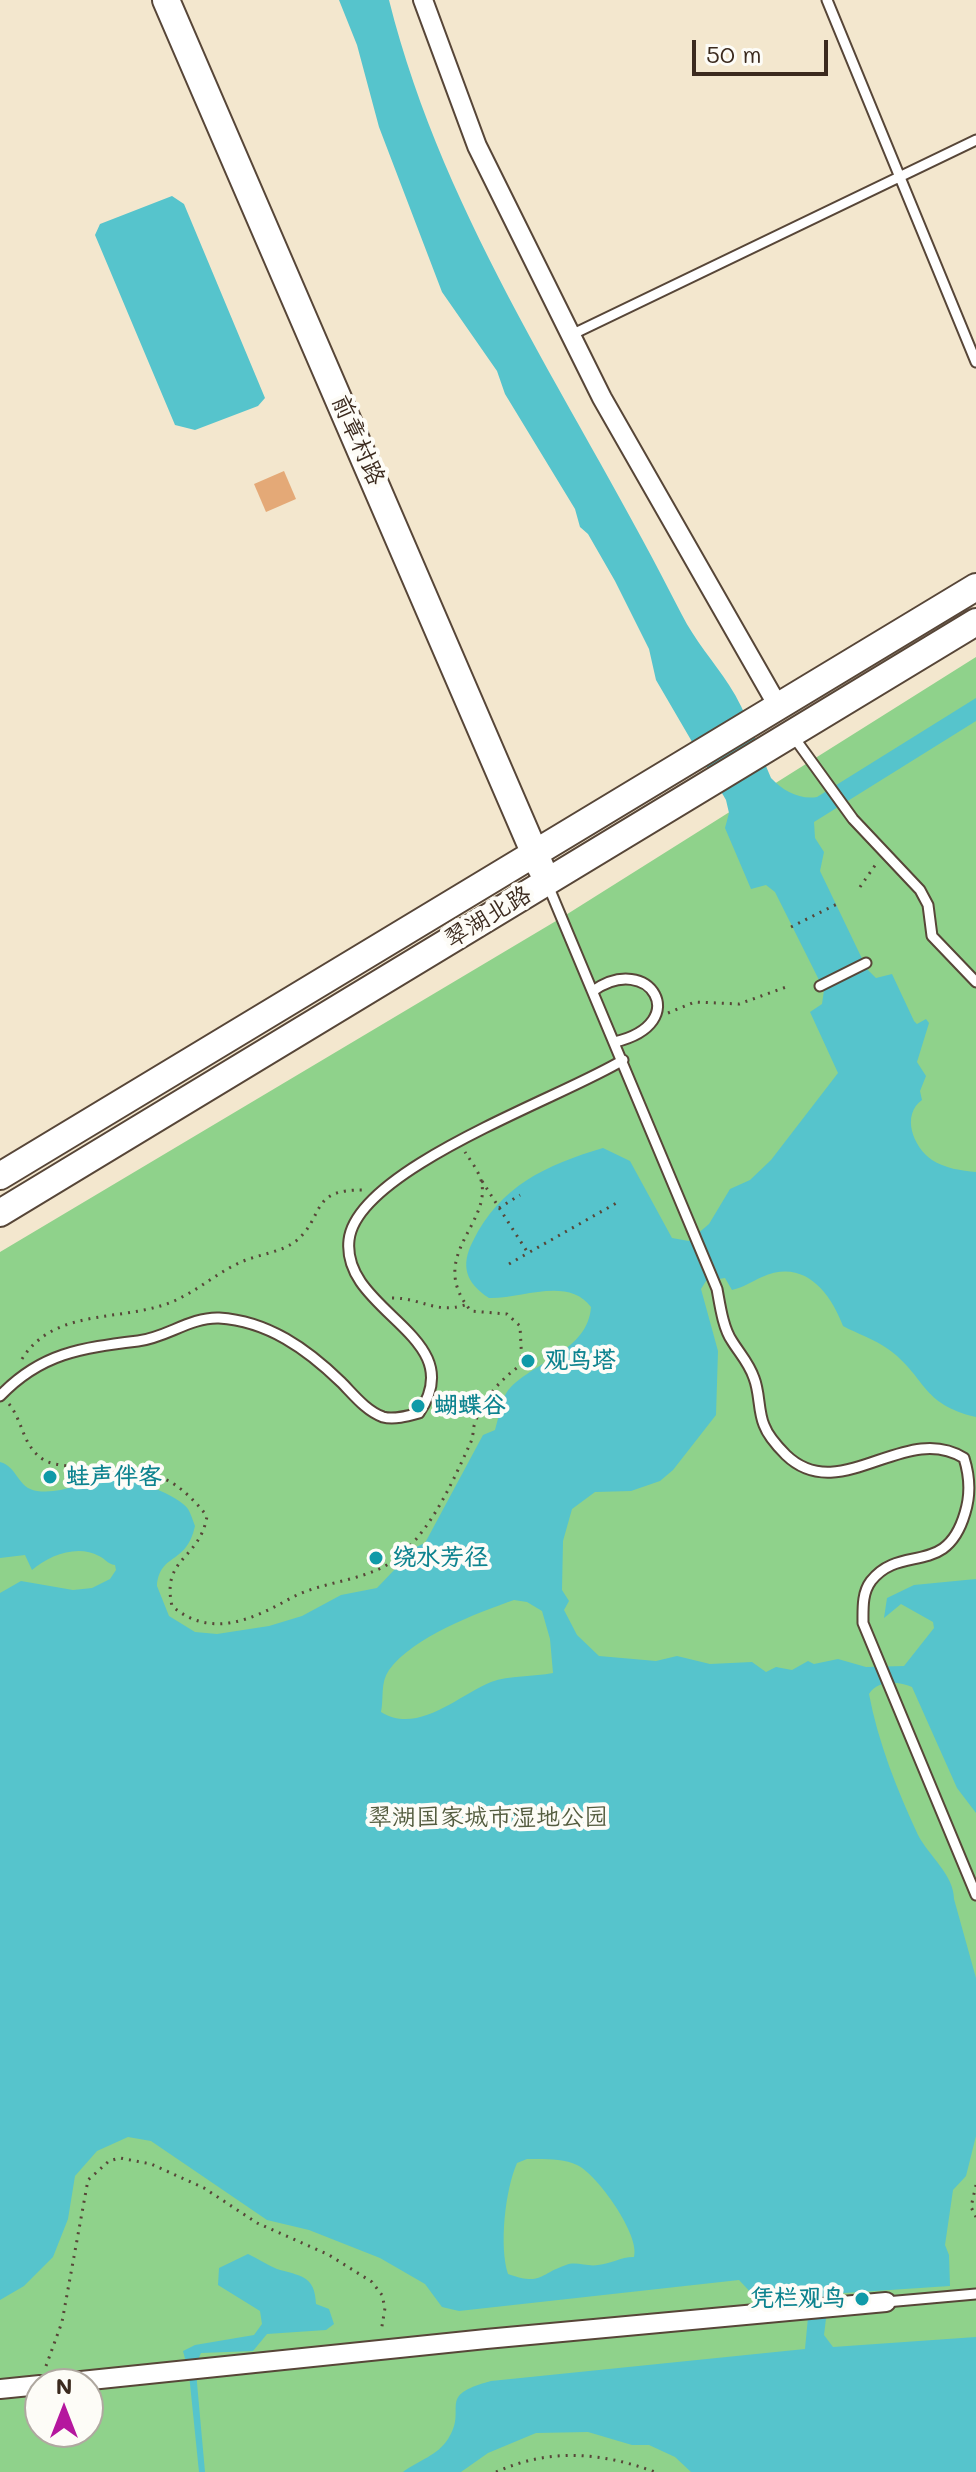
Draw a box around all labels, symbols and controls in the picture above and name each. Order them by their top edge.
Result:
scale bar [696,24,832,74]
text: 50 m [706,38,762,69]
street label: 前章村路 [325,390,391,490]
street label: 翠湖北路 [439,880,537,954]
place label: 观鸟塔 [544,1347,616,1375]
marker: 观鸟塔 [519,1352,537,1370]
place label: 蝴蝶谷 [434,1392,506,1420]
marker: 蝴蝶谷 [409,1397,427,1415]
place label: 蛙声伴客 [66,1463,162,1491]
marker: 蛙声伴客 [41,1468,59,1486]
place label: 绕水芳径 [392,1544,488,1572]
marker: 绕水芳径 [367,1549,385,1567]
park label: 翠湖国家城市湿地公园 [368,1804,608,1832]
place label: 凭栏观鸟 [750,2285,846,2313]
marker: 凭栏观鸟 [853,2290,871,2308]
north arrow [24,2368,104,2448]
text: N [56,2371,72,2400]

